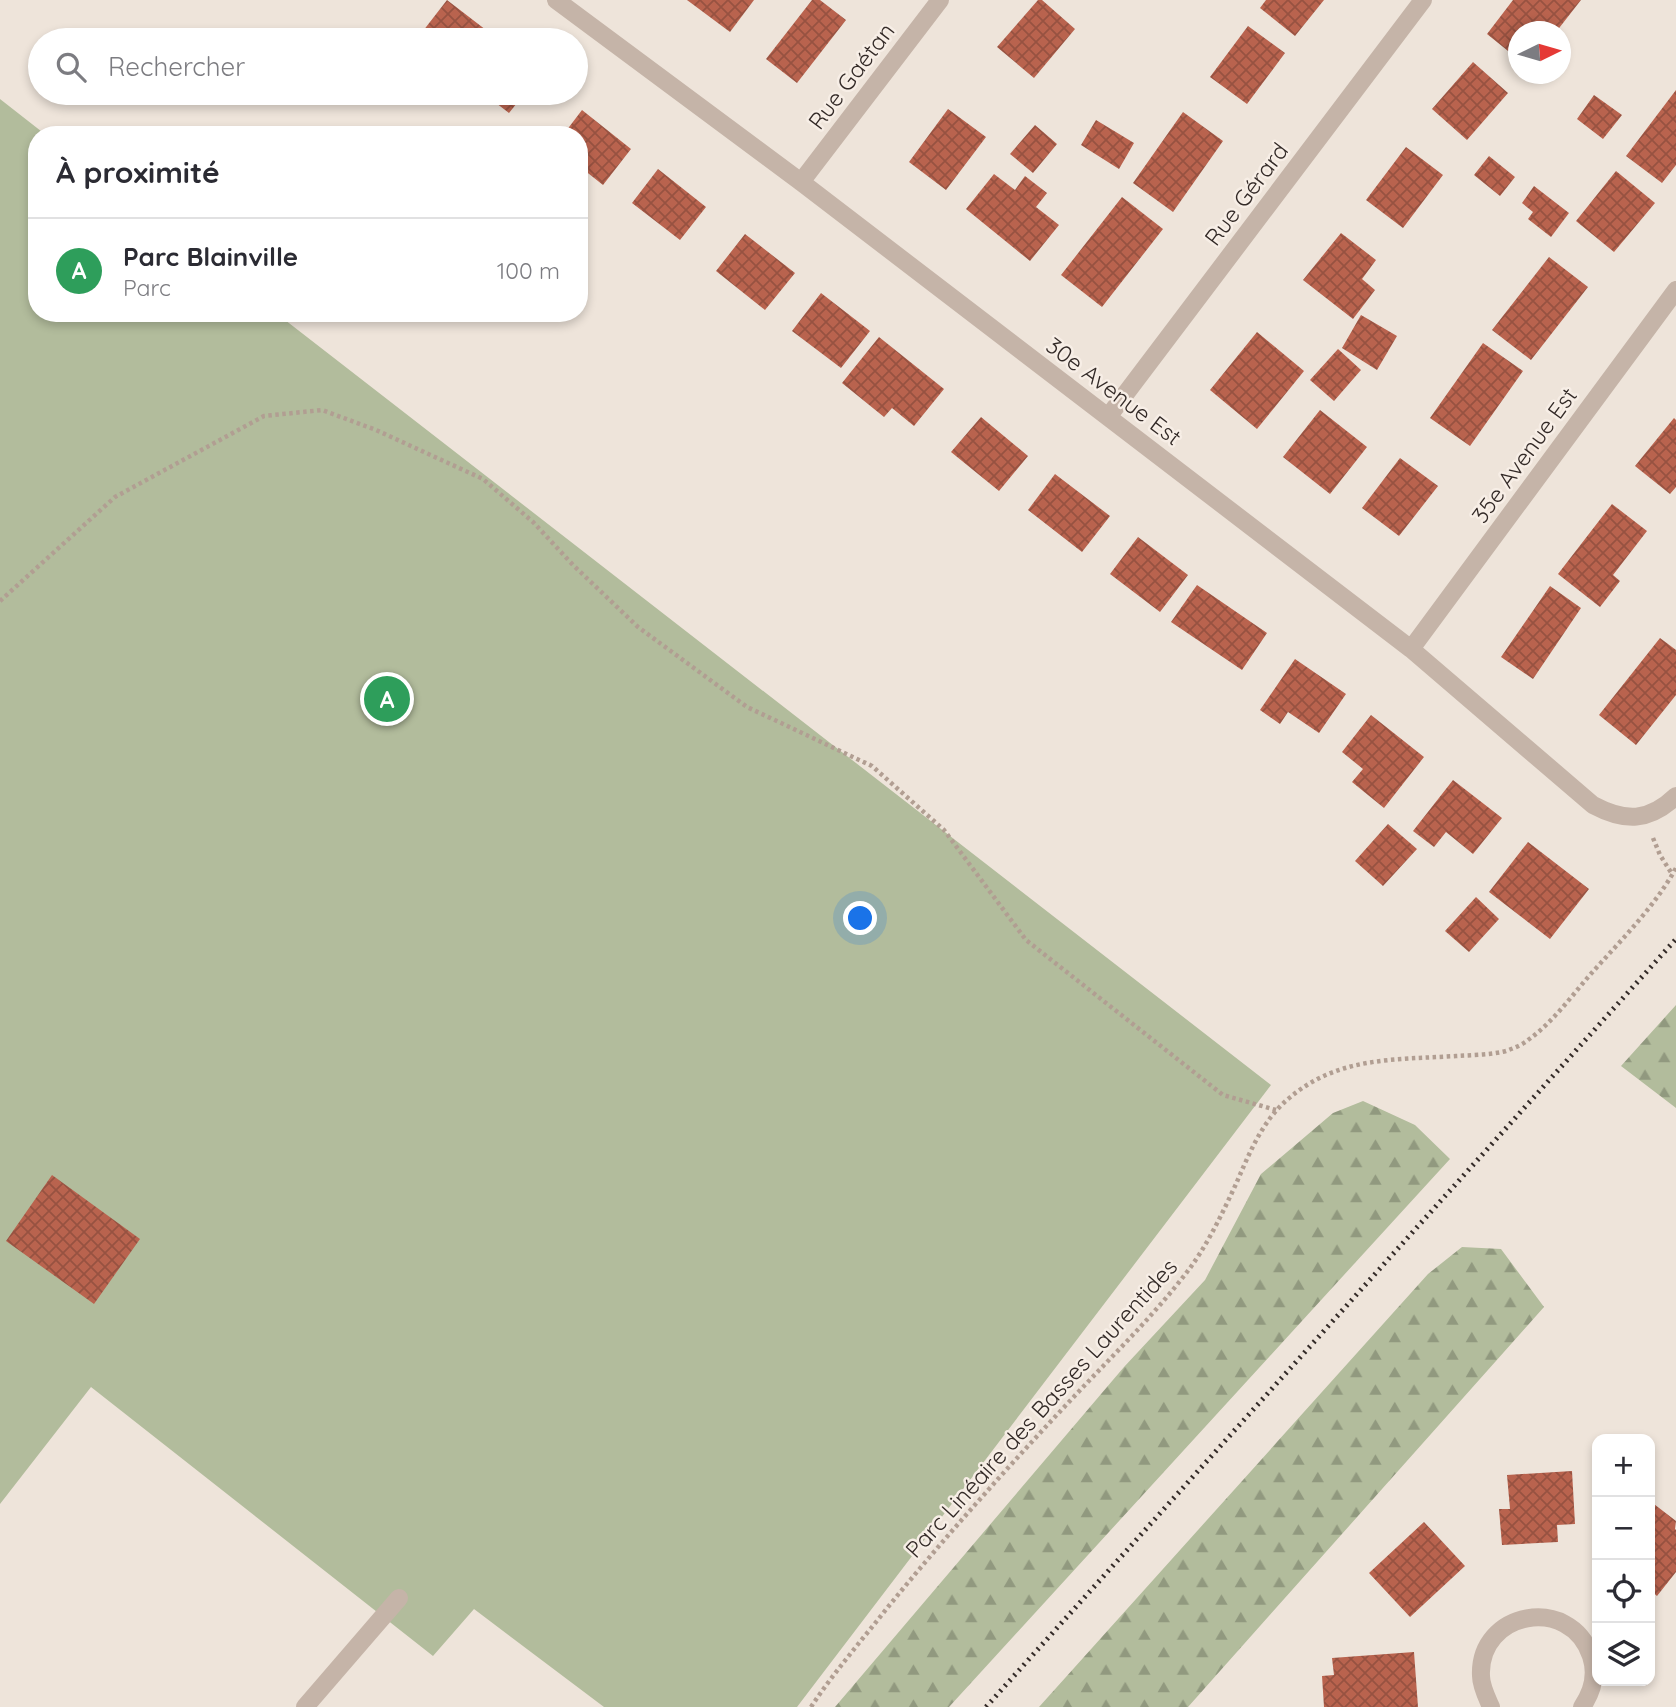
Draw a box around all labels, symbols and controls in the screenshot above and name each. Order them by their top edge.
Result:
street label: Rue Gaétan [802,17,900,135]
north arrow [1508,21,1571,84]
search box [28,28,588,105]
icon: search [52,48,90,86]
text: Rechercher [108,50,245,83]
street label: Rue Gérard [1198,137,1294,251]
text: À proximité [56,153,220,191]
text: Parc Blainville [123,240,298,273]
text: A [72,256,86,285]
text: 100 m [497,256,560,285]
text: Parc [123,273,171,302]
street label: 30e Avenue Est [1041,331,1187,451]
street label: 35e Avenue Est [1465,381,1583,528]
pin: A [364,673,410,725]
your location [843,901,877,935]
street label: Parc Linéaire des Basses Laurentides [899,1252,1183,1564]
map controls [1592,1434,1655,1686]
button: + [1592,1434,1655,1497]
button: − [1592,1497,1655,1560]
button: locate [1592,1560,1655,1623]
button: layers [1592,1623,1655,1686]

